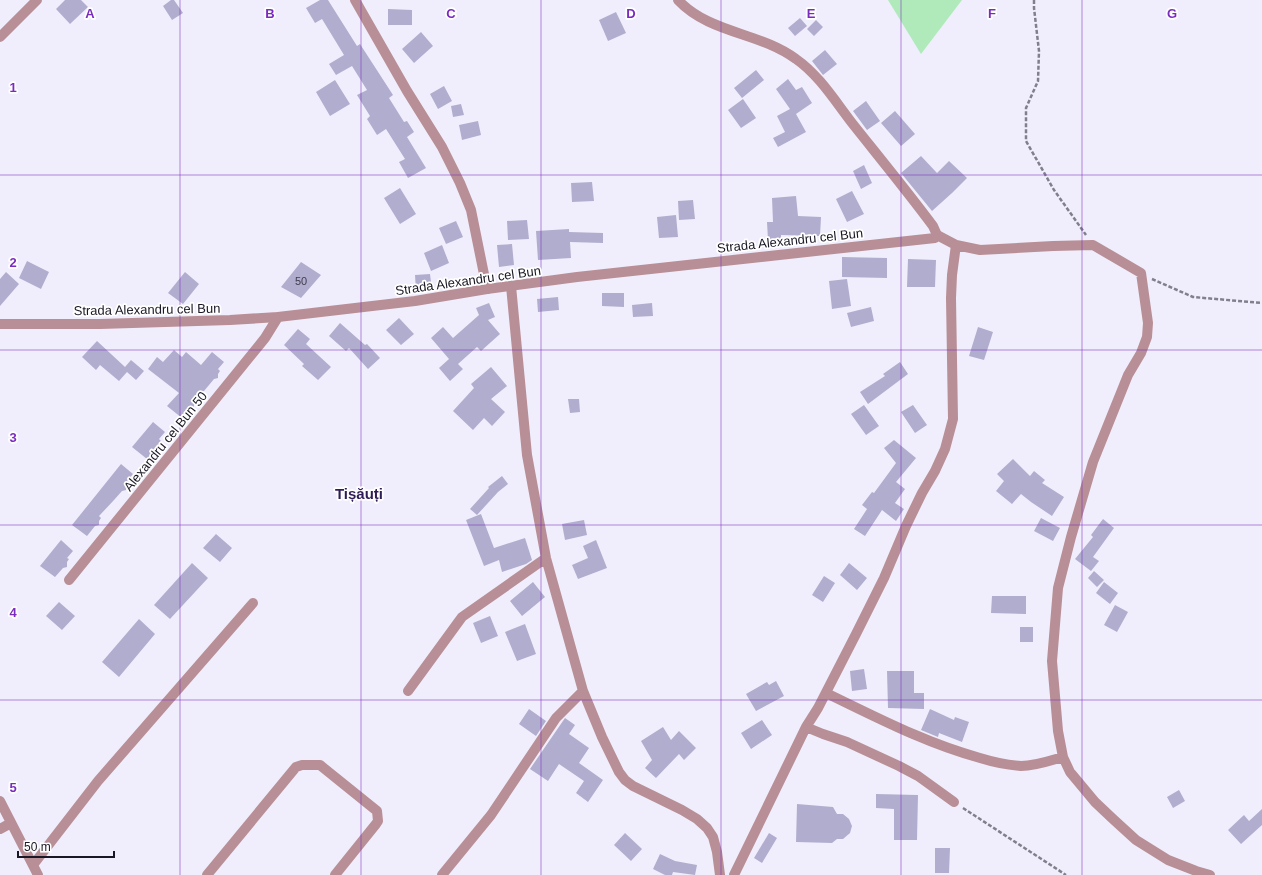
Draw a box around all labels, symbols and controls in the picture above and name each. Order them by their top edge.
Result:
text: A [85,6,95,21]
text: B [265,6,275,21]
text: C [446,6,456,21]
text: D [626,6,636,21]
text: E [807,6,816,21]
text: F [988,6,996,21]
text: G [1167,6,1177,21]
text: 1 [9,80,17,95]
street label: Strada Alexandru cel Bun [716,225,864,256]
text: 2 [9,255,17,270]
street label: Strada Alexandru cel Bun [394,263,542,298]
house number: 50 [295,275,307,287]
street label: Strada Alexandru cel Bun [74,301,220,318]
street label: Alexandru cel Bun 50 [121,389,210,494]
text: 3 [9,430,17,445]
district label: Tișăuți [335,485,383,502]
text: 4 [9,605,17,620]
text: 5 [9,780,17,795]
scale bar [18,833,114,859]
text: 50 m [24,840,51,854]

